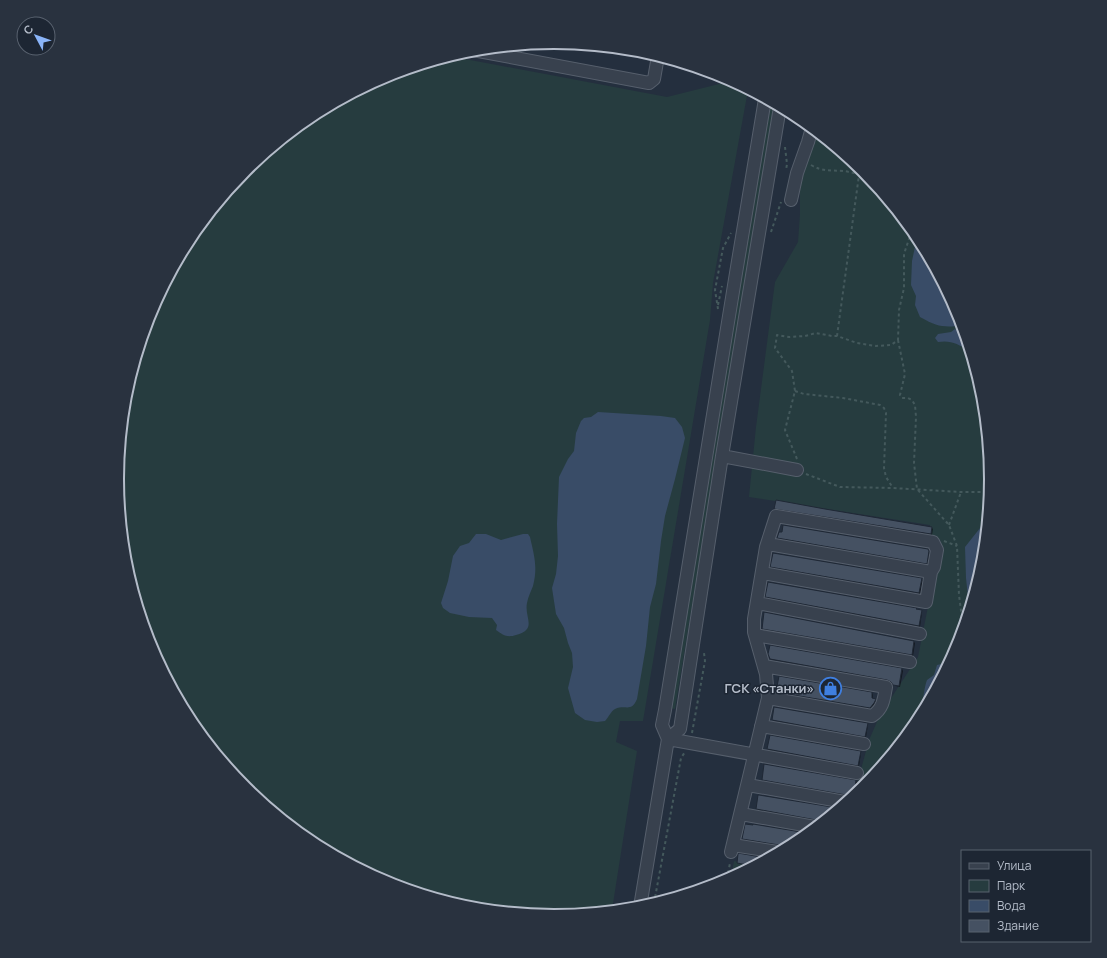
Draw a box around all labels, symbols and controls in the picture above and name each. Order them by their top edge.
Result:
north arrow [16,16,56,56]
text: С [20,21,36,37]
shop icon: ГСК «Станки» [817,675,843,701]
place label: ГСК «Станки» [725,679,814,697]
legend [961,850,1091,942]
text: Улица [997,857,1031,874]
text: Парк [997,877,1026,894]
text: Вода [997,897,1025,914]
text: Здание [997,917,1039,934]

